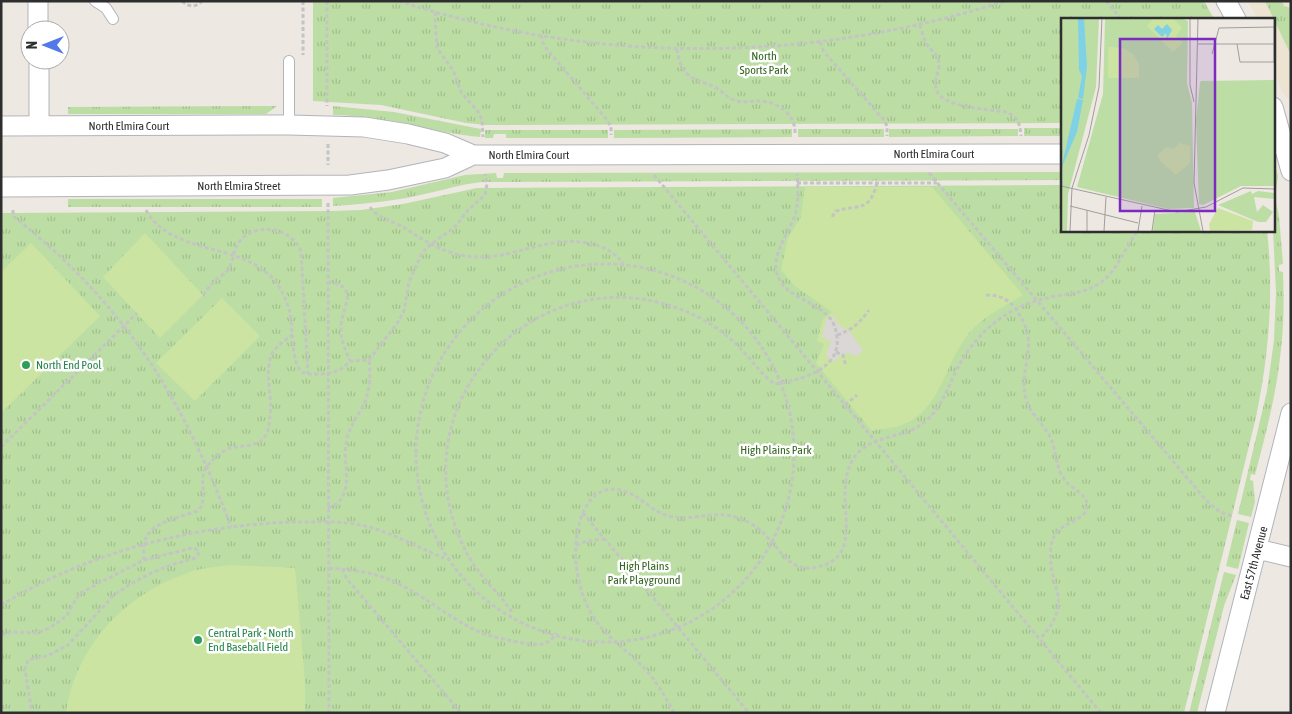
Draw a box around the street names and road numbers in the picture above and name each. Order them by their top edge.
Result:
street label: North Elmira Court [89,119,170,133]
street label: North Elmira Court [894,147,975,161]
street label: North Elmira Court [489,148,570,162]
street label: North Elmira Street [197,179,281,193]
street label: East 57th Avenue [1237,525,1271,601]

